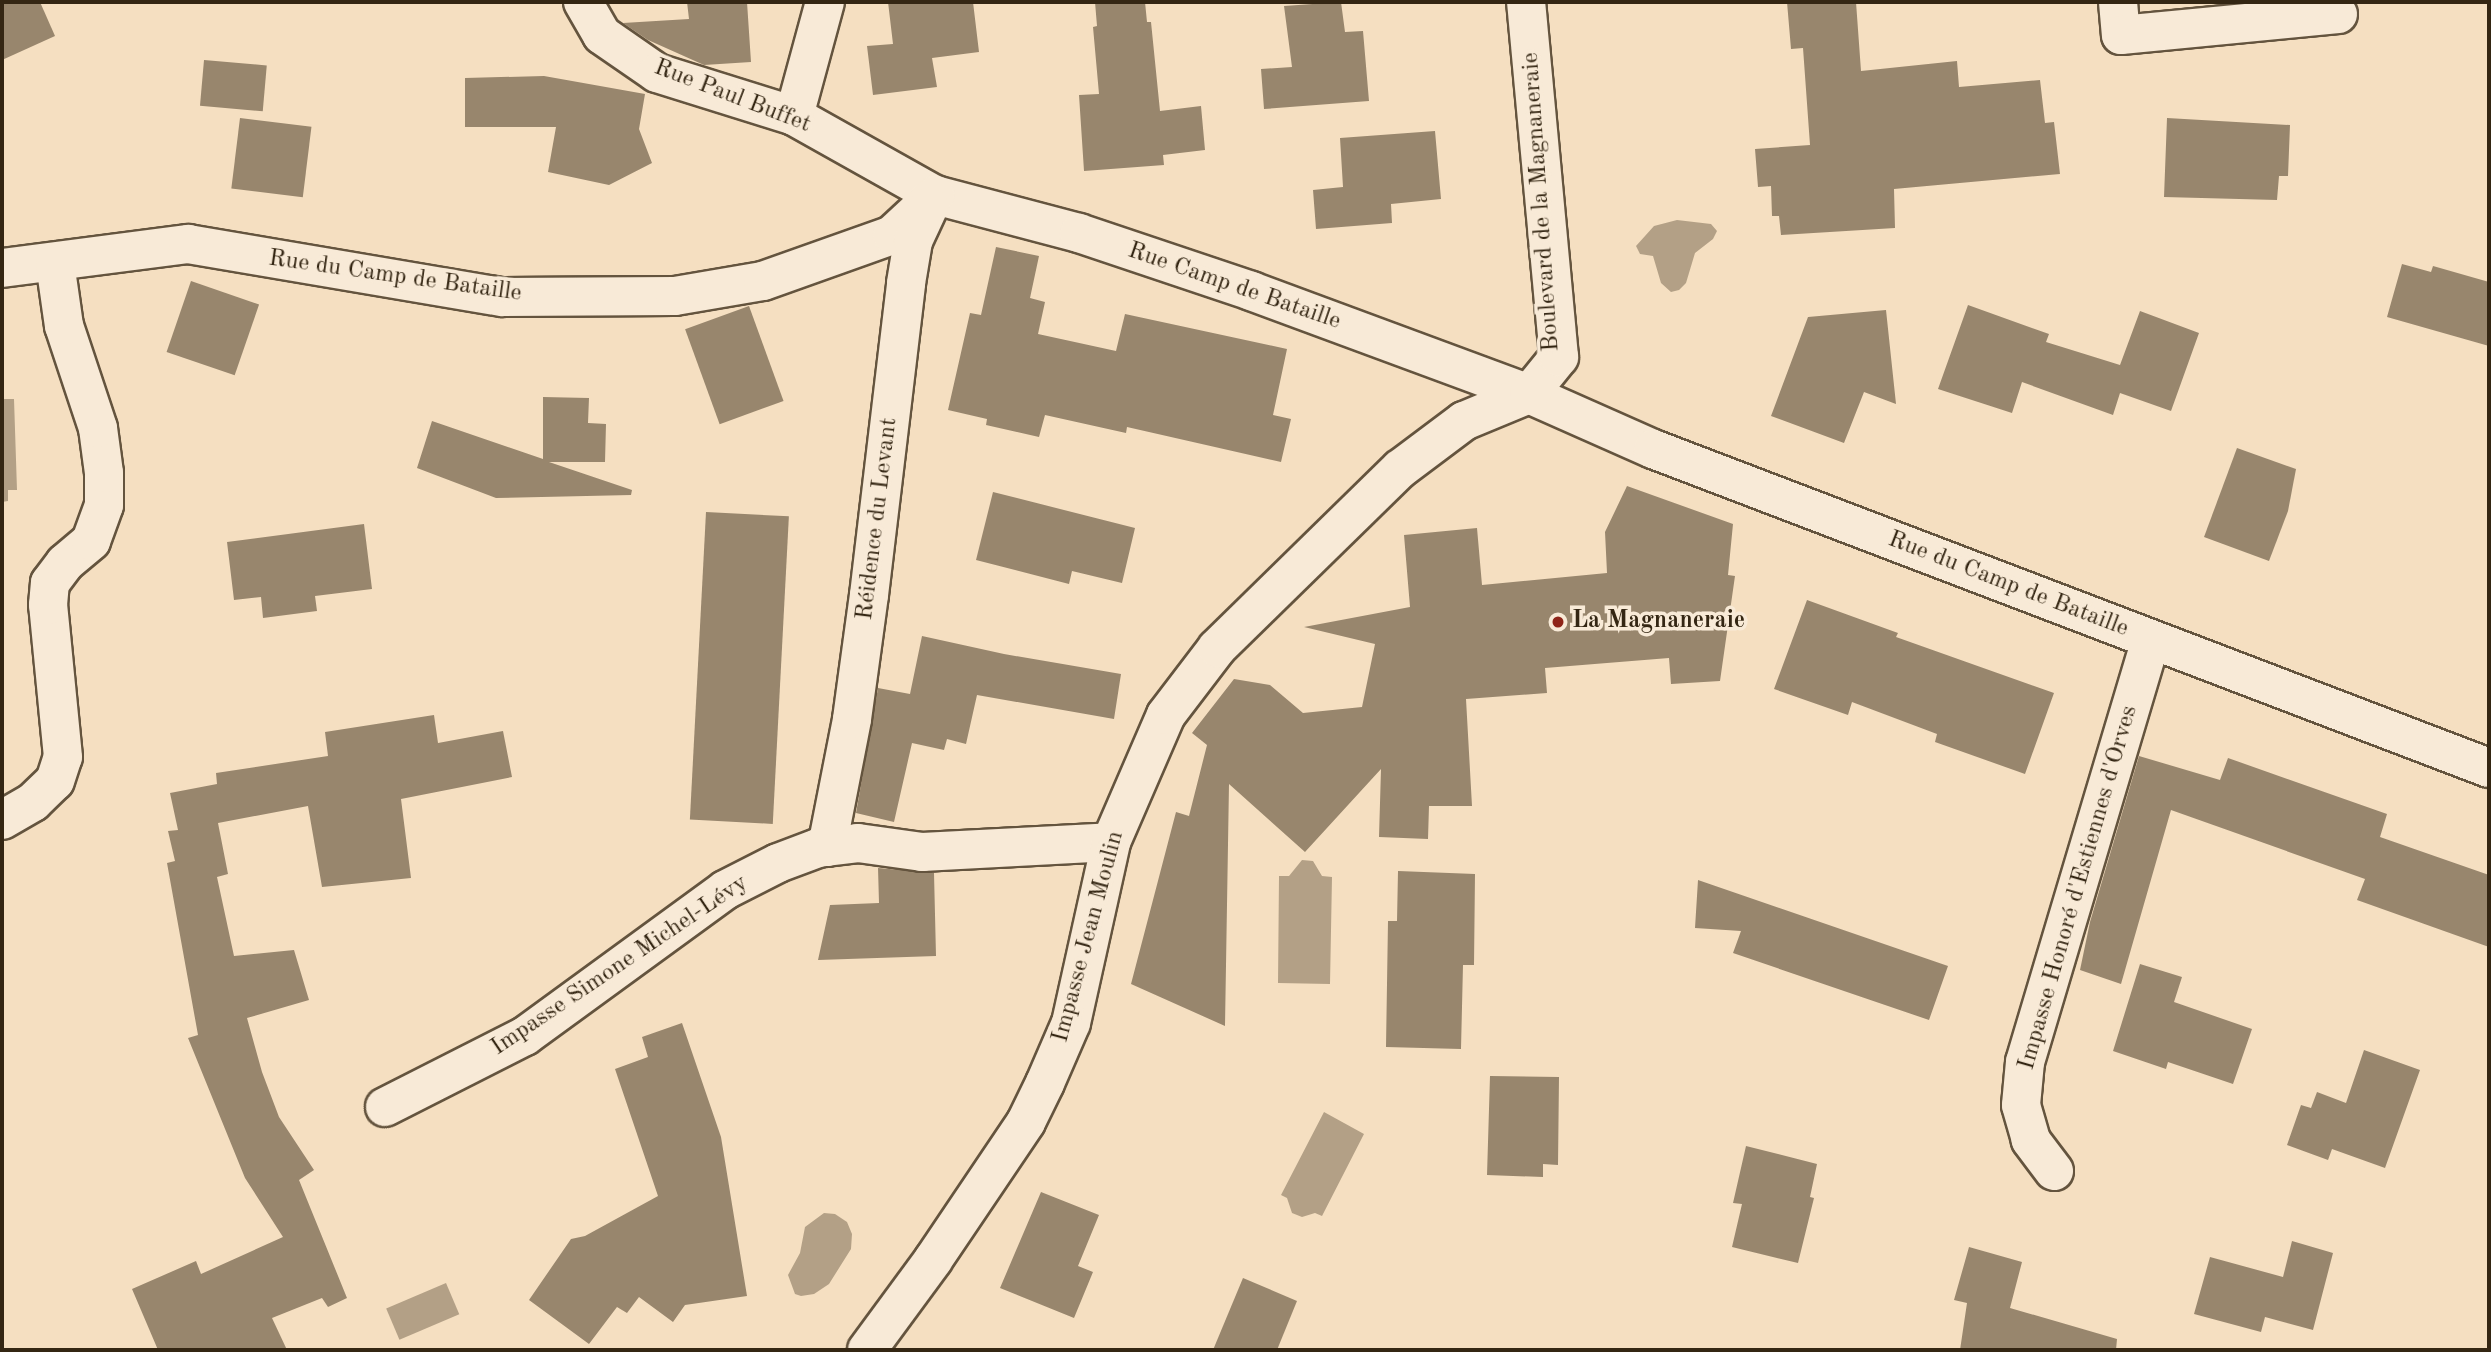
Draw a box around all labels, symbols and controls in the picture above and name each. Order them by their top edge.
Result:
street label: Boulevard de la Magnaneraie [1517,51,1567,353]
street label: Rue Paul Buffet [650,54,814,140]
street label: Rue Camp de Bataille [1124,237,1344,337]
street label: Rue du Camp de Bataille [267,245,523,309]
street label: Réidence du Levant [851,416,905,622]
street label: Rue du Camp de Bataille [1884,526,2132,644]
place label: La Magnaneraie [1572,608,1745,636]
marker: La Magnaneraie [1550,614,1566,630]
street label: Impasse Honoré d'Estiennes d'Orves [2013,702,2145,1074]
street label: Impasse Jean Moulin [1047,828,1131,1046]
street label: Impasse Simone Michel-Lévy [486,869,754,1063]

